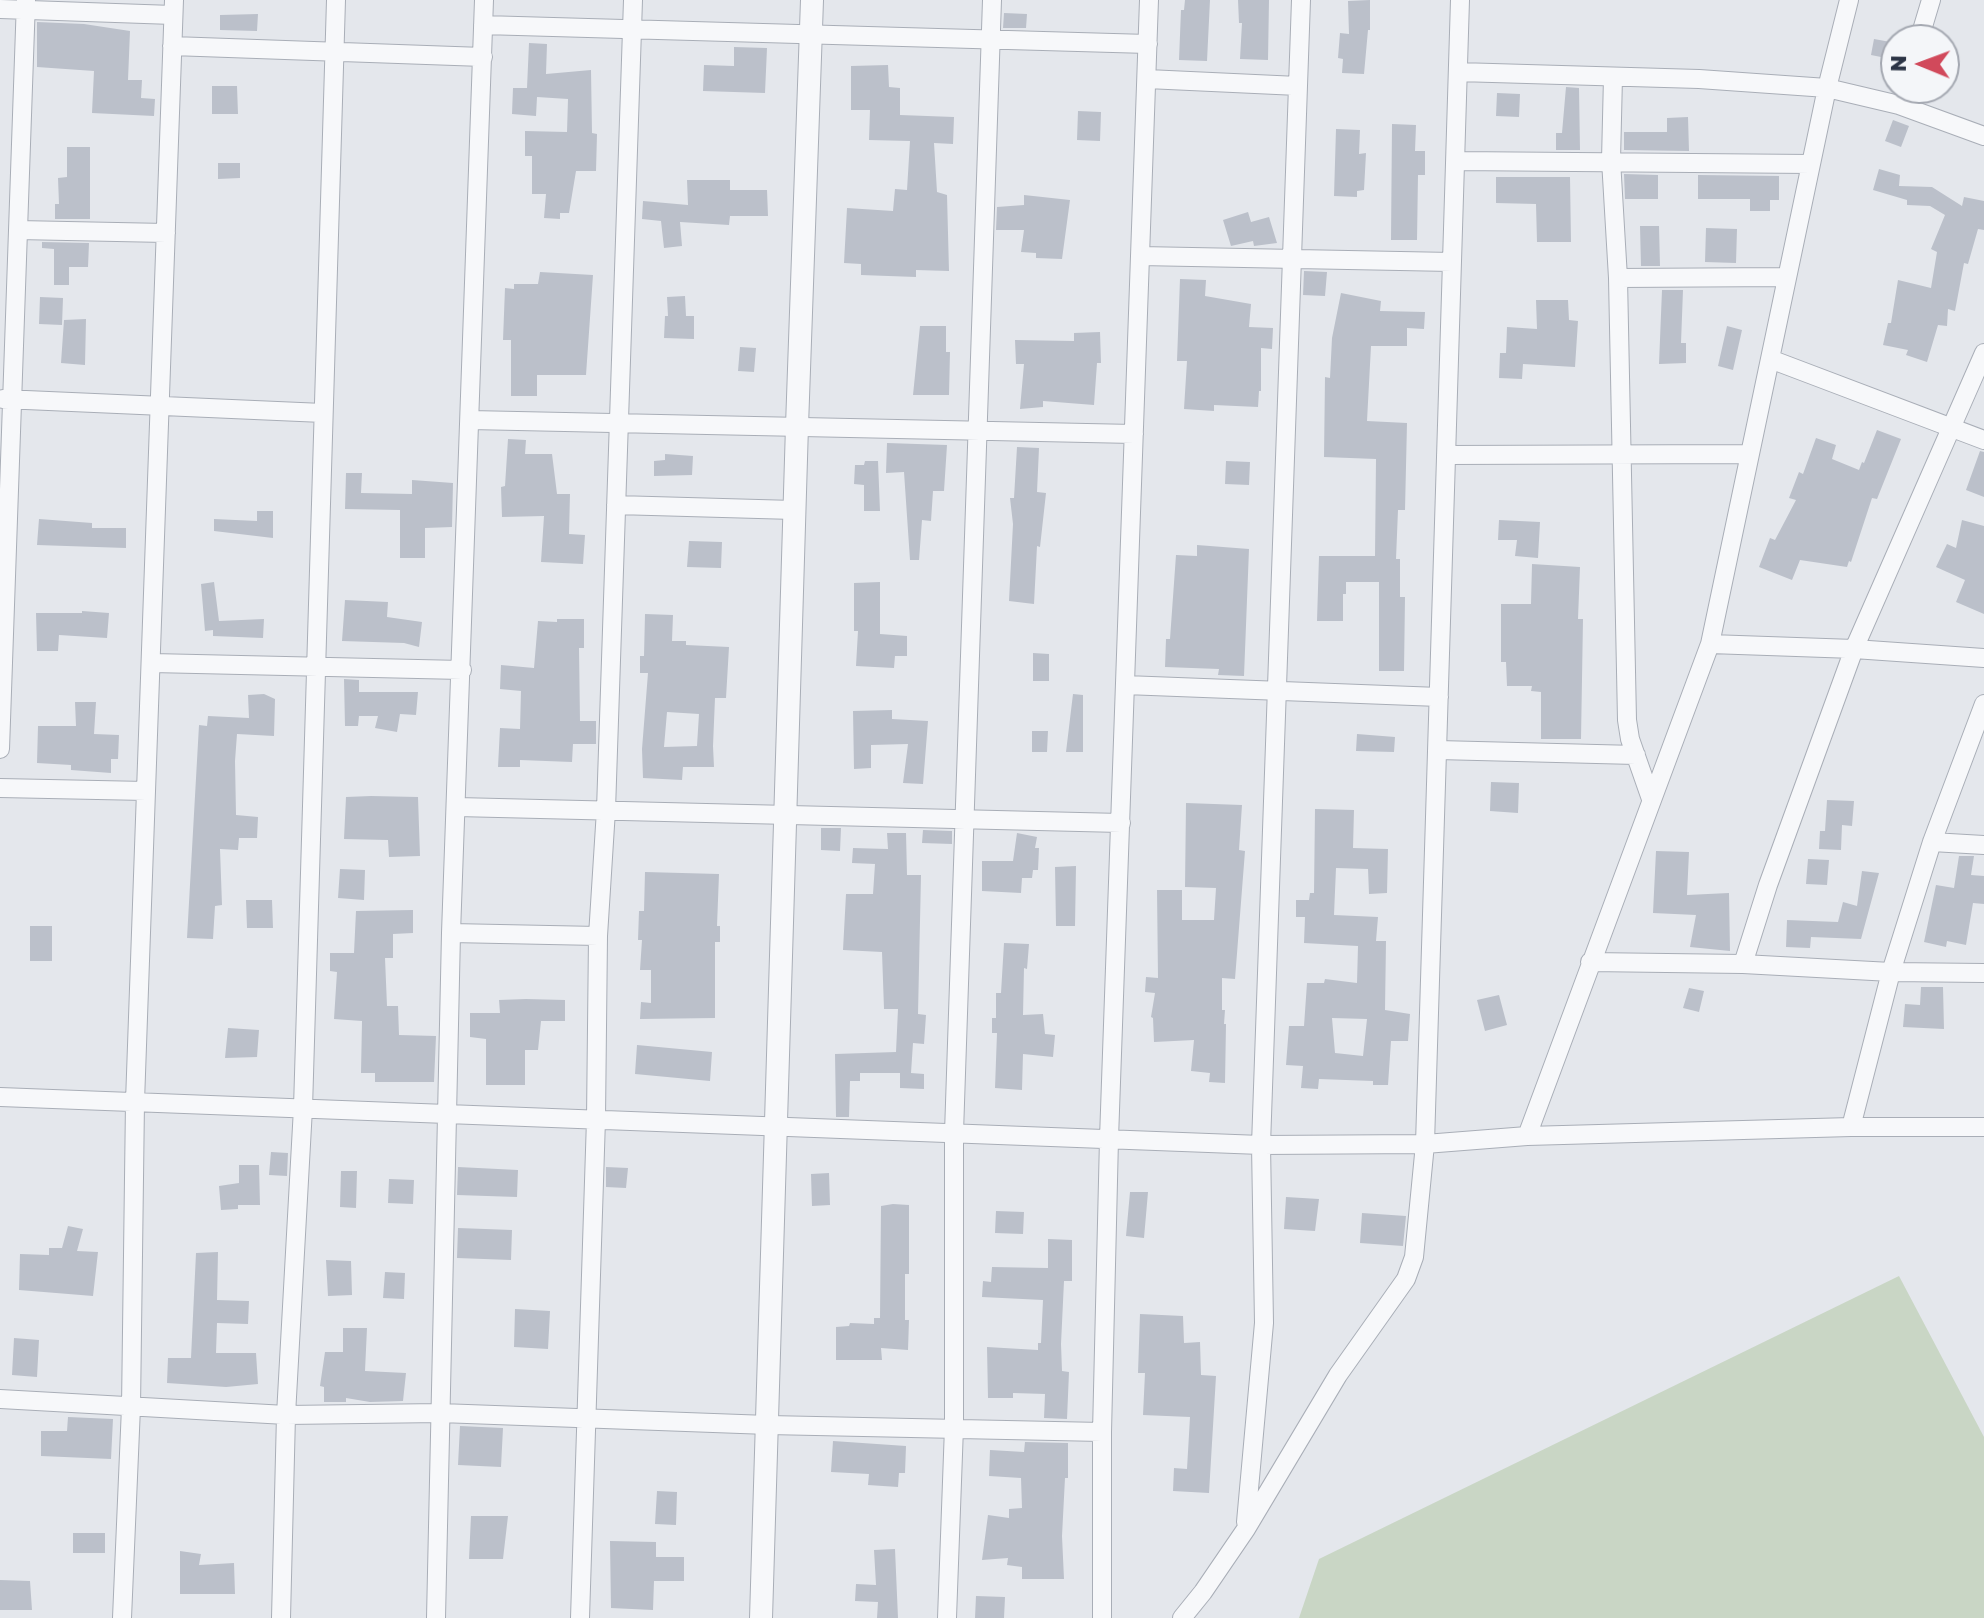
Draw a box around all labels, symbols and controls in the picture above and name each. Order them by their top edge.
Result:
north arrow [1880,24,1960,104]
text: N [1884,55,1911,72]

